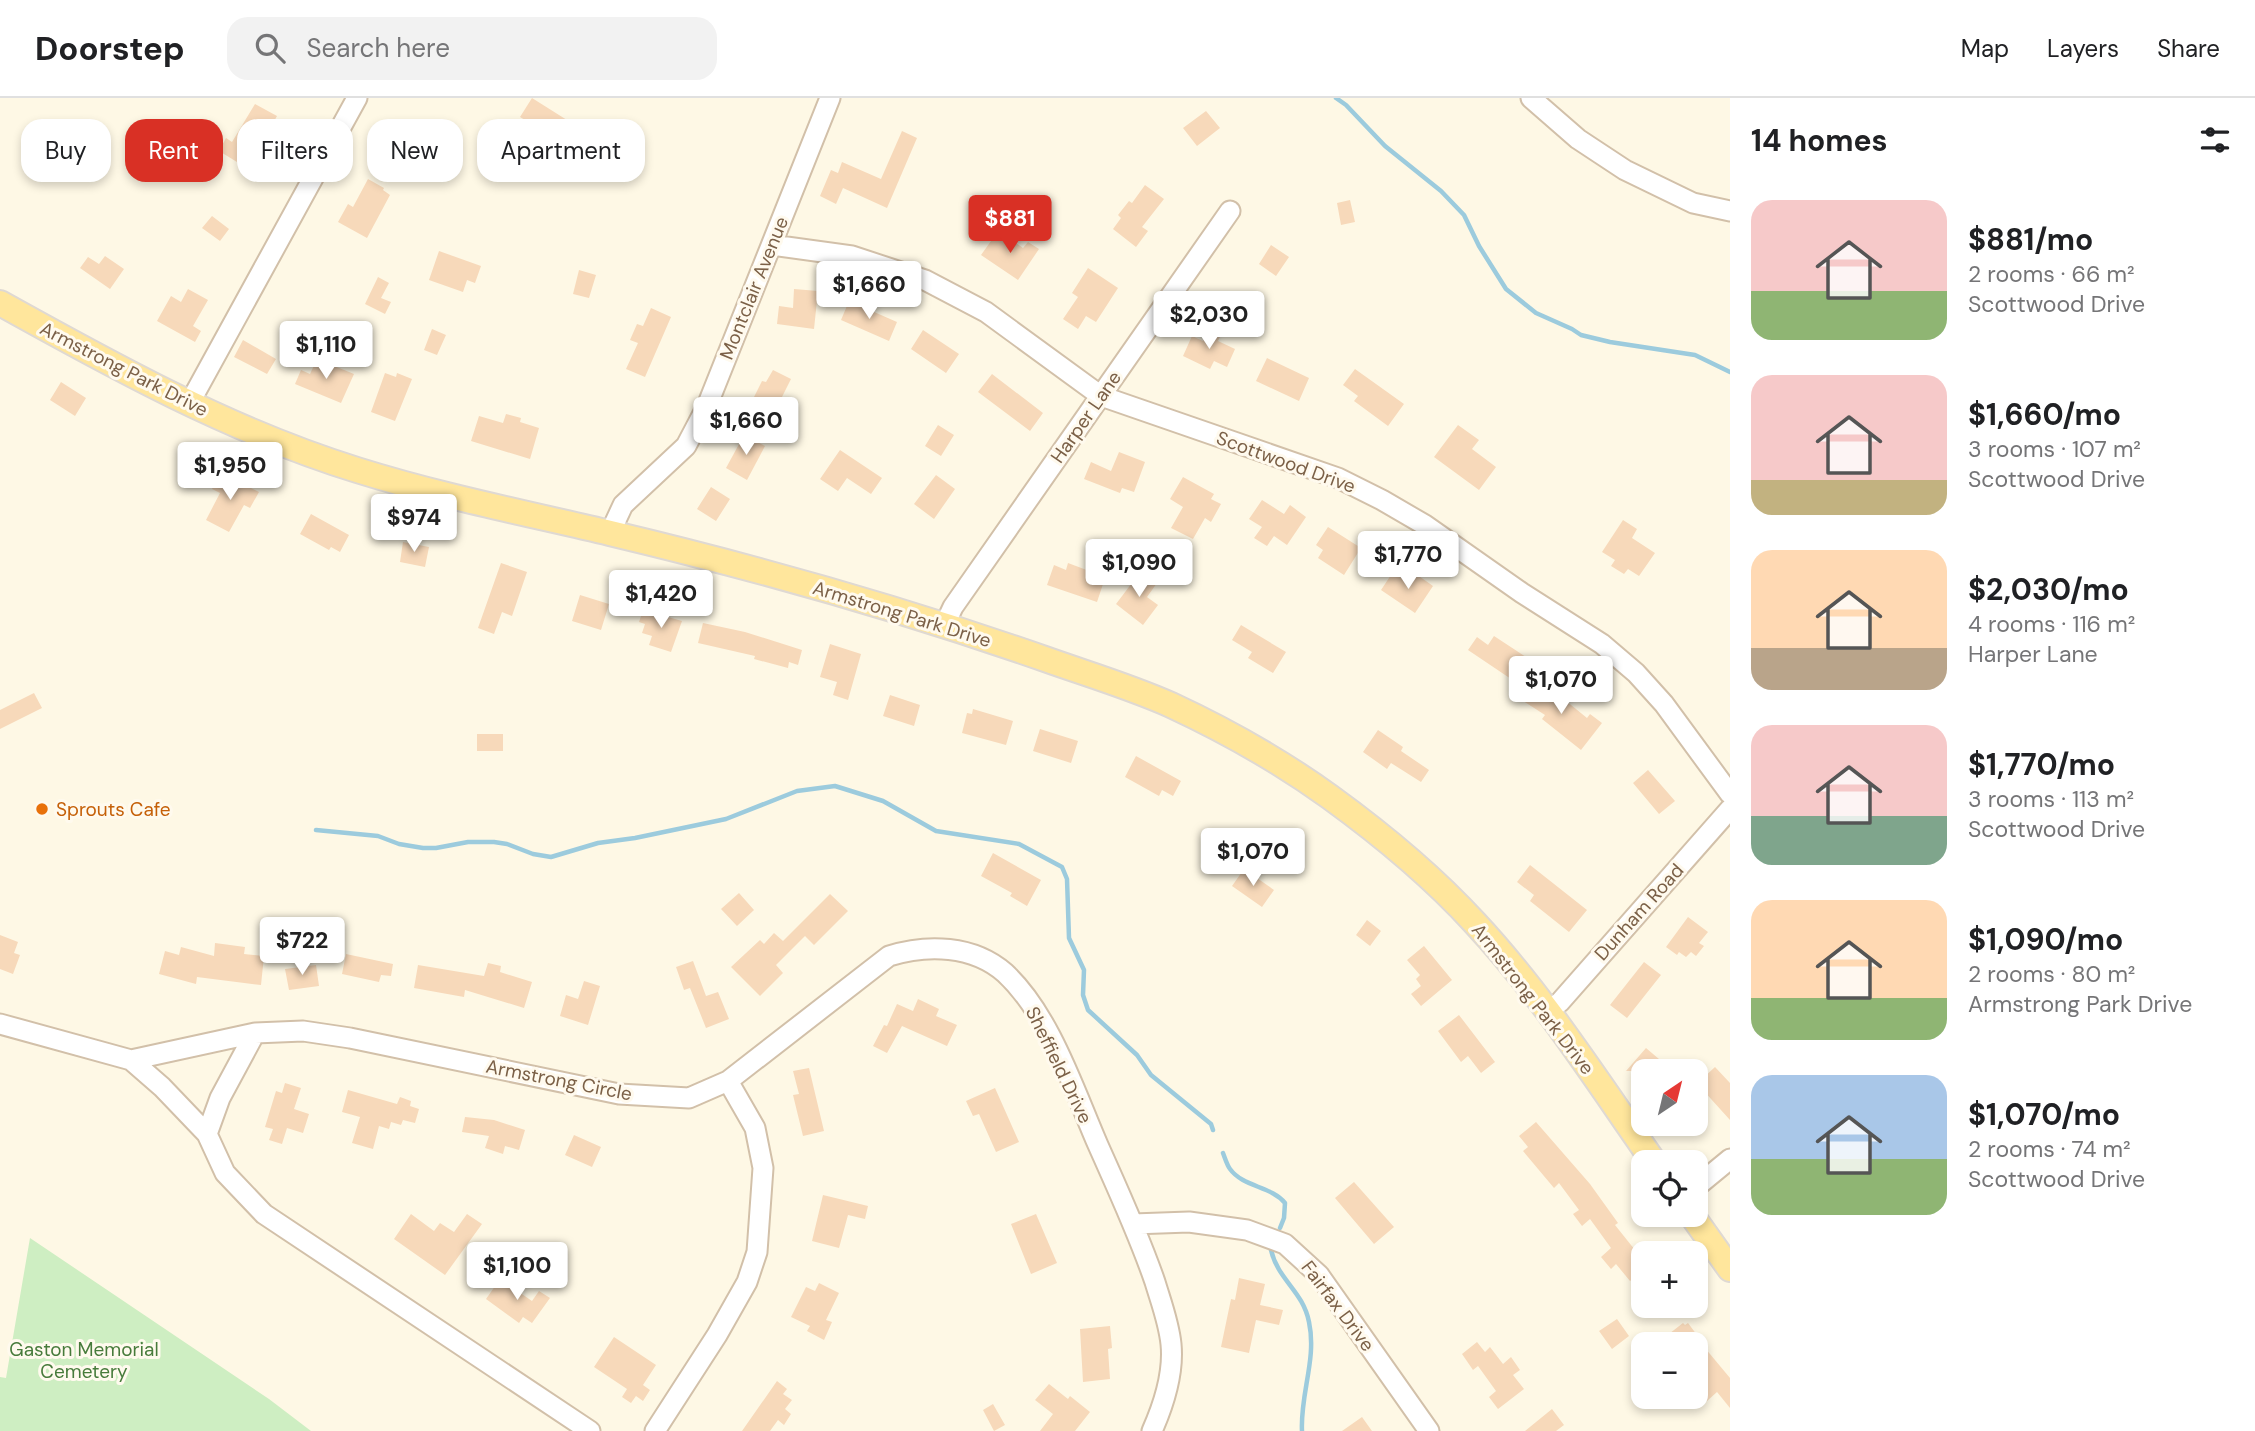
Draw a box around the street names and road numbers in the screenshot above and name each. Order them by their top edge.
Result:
street label: Montclair Avenue [714,213,794,363]
street label: Armstrong Park Drive [36,316,212,422]
street label: Harper Lane [1045,366,1127,468]
street label: Scottwood Drive [1213,425,1359,499]
street label: Armstrong Park Drive [810,575,994,653]
street label: Dunham Road [1589,858,1689,966]
street label: Armstrong Park Drive [1466,918,1600,1080]
street label: Sheffield Drive [1020,1002,1098,1128]
street label: Armstrong Circle [484,1054,634,1106]
street label: Fairfax Drive [1296,1256,1380,1356]

